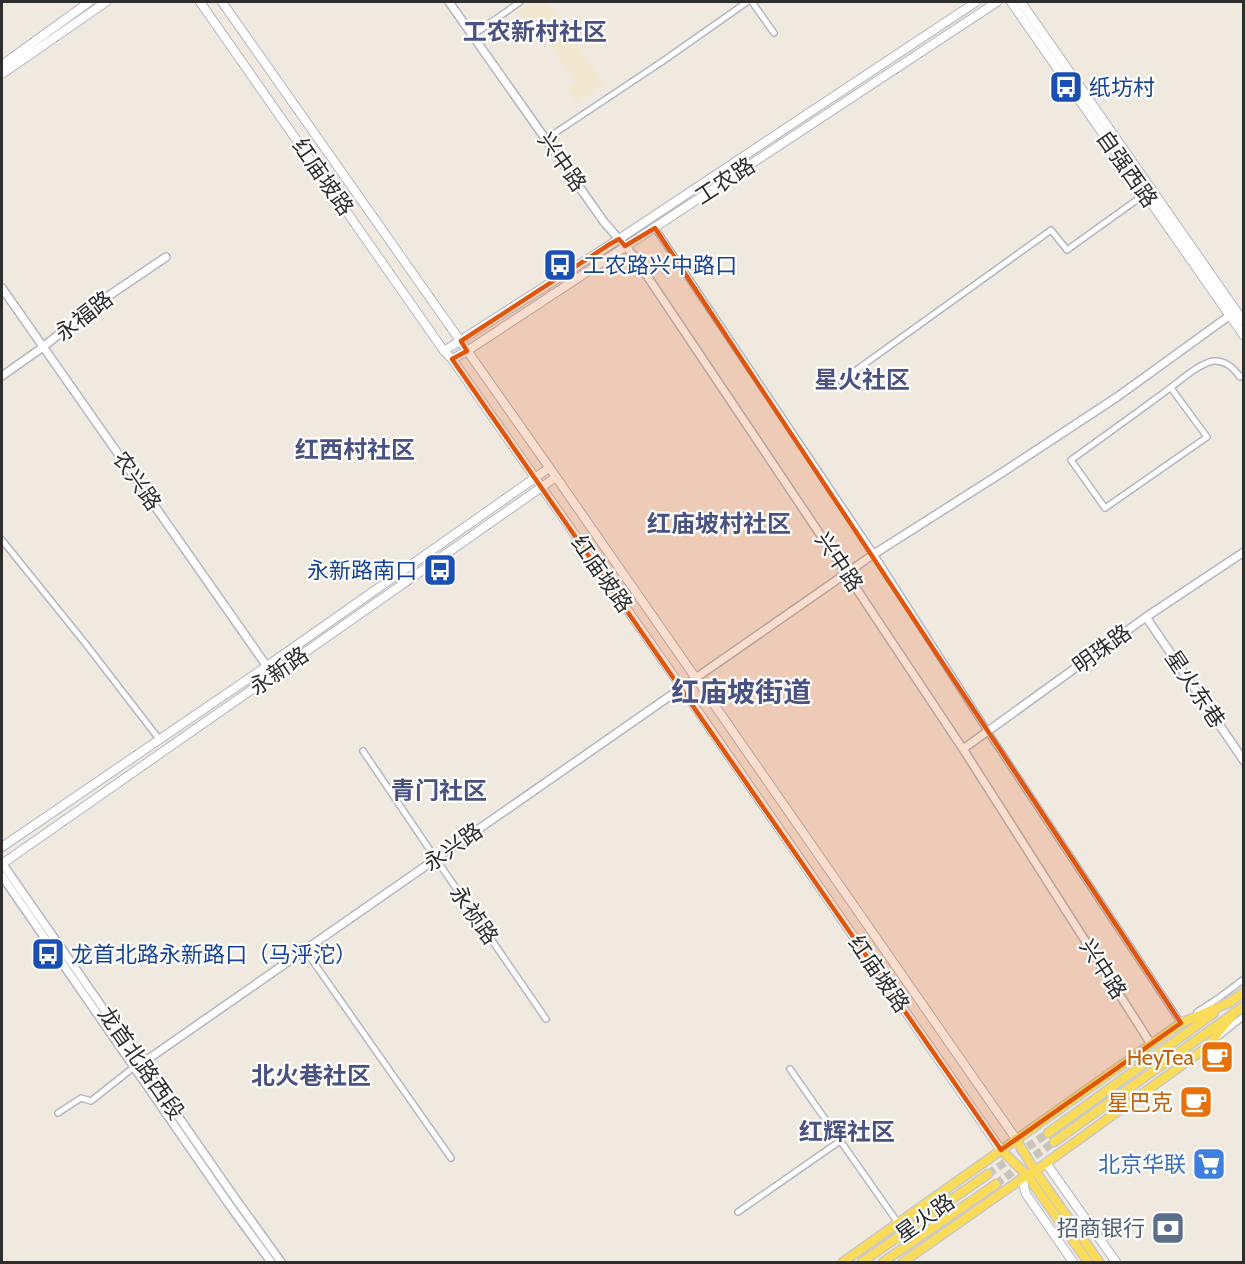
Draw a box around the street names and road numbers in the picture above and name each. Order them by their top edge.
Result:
street label: 自强西路 [1091,125,1163,213]
street label: 兴中路 [532,127,592,197]
street label: 红庙坡路 [287,133,359,221]
street label: 工农路 [690,152,760,210]
street label: 永福路 [50,285,118,347]
street label: 农兴路 [107,446,167,516]
street label: 兴中路 [809,527,869,597]
street label: 红庙坡路 [566,530,638,618]
street label: 明珠路 [1067,619,1137,679]
street label: 永新路 [244,641,314,701]
street label: 星火东巷 [1159,645,1231,733]
street label: 永兴路 [418,817,488,877]
street label: 永祯路 [444,880,504,950]
street label: 红庙坡路 [843,930,915,1018]
street label: 兴中路 [1074,934,1132,1004]
street label: 龙首北路西段 [92,1001,190,1125]
street label: 星火路 [890,1188,960,1248]

